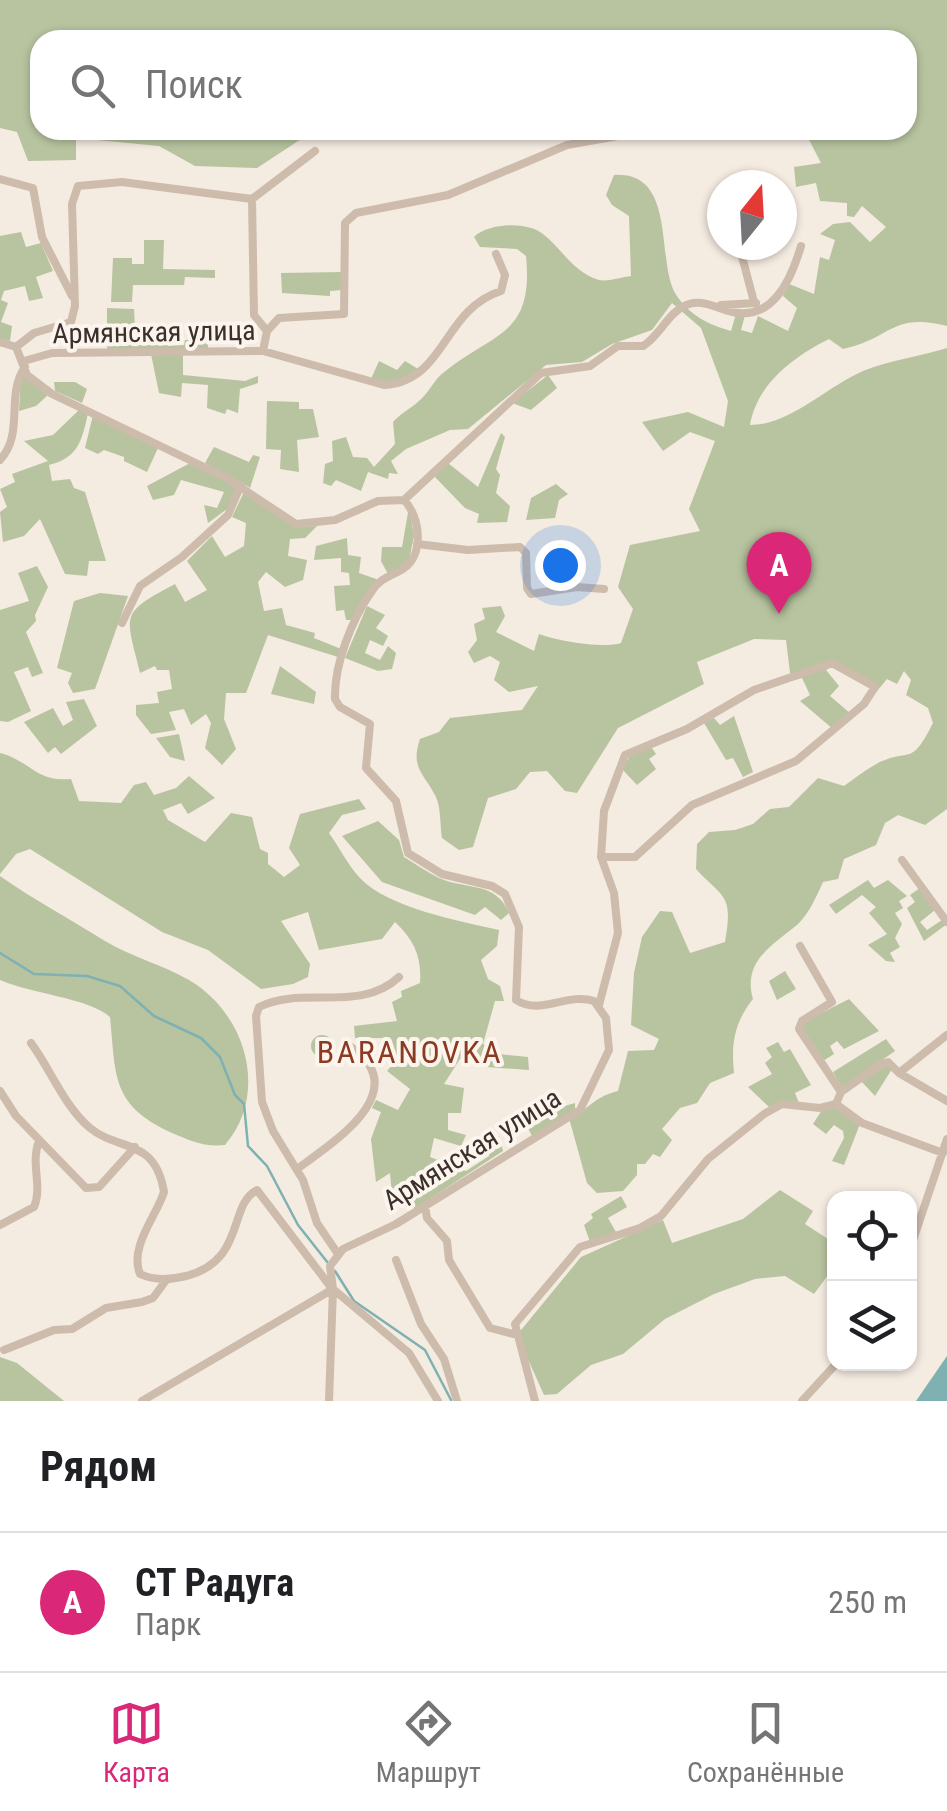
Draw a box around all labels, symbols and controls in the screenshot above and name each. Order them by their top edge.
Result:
search box [30,30,917,140]
icon: search [65,58,120,113]
text: Поиск [145,63,243,107]
north arrow [707,170,797,260]
street label: Армянская улица [52,314,256,350]
pin: A [746,532,812,614]
your location [535,540,586,591]
district label: BARANOVKA [317,1033,503,1071]
street label: Армянская улица [377,1081,567,1217]
map controls [827,1191,917,1371]
button: locate [827,1191,917,1281]
button: layers [827,1281,917,1371]
text: Рядом [40,1442,157,1491]
text: СТ Радуга [135,1561,294,1605]
text: A [63,1583,82,1621]
text: 250 m [828,1583,907,1621]
text: Парк [135,1605,201,1643]
tab: Карта [103,1696,170,1789]
tab: Маршрут [376,1696,481,1789]
tab: Сохранённые [687,1696,844,1789]

